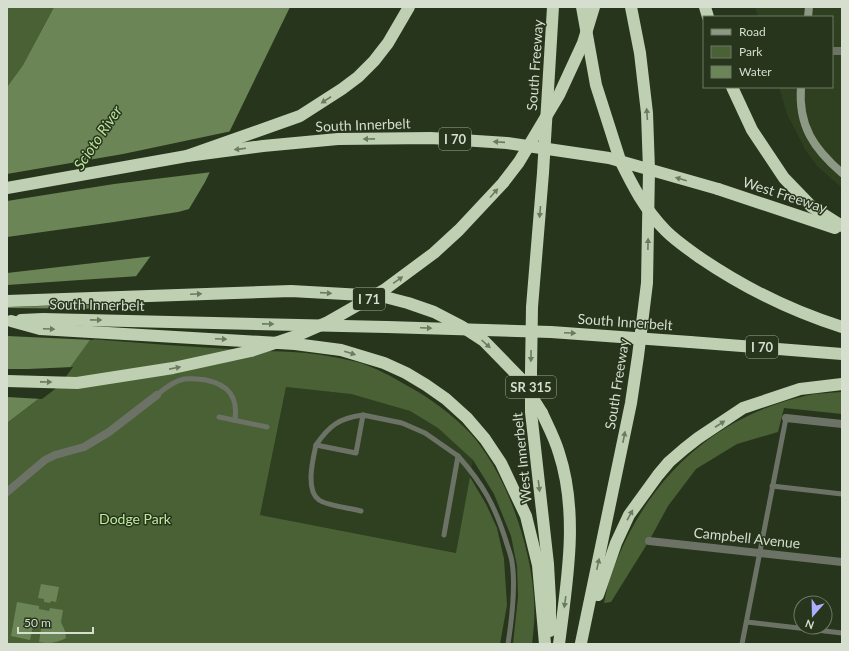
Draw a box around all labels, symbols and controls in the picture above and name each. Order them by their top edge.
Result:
legend [703,16,833,88]
street label: South Freeway [523,18,546,111]
text: Road [739,24,766,39]
text: Park [739,44,763,59]
text: Water [739,64,772,79]
one-way arrow [321,96,332,103]
water label: Scioto River [69,101,126,173]
one-way arrow [643,108,650,120]
street label: South Innerbelt [315,114,411,135]
road number: I 70 [439,128,471,150]
one-way arrow [362,136,375,142]
one-way arrow [492,139,505,145]
one-way arrow [233,146,246,152]
street label: West Freeway [741,173,830,216]
one-way arrow [675,176,687,182]
one-way arrow [489,187,498,198]
one-way arrow [536,206,543,218]
one-way arrow [644,238,651,250]
one-way arrow [393,276,403,284]
road number: I 71 [353,288,385,310]
one-way arrow [320,289,332,296]
one-way arrow [190,291,203,297]
street label: South Innerbelt [49,295,145,314]
street label: South Innerbelt [577,310,673,333]
one-way arrow [90,317,103,323]
one-way arrow [262,321,275,327]
one-way arrow [420,325,433,331]
one-way arrow [43,326,55,333]
one-way arrow [564,330,577,336]
one-way arrow [215,335,227,342]
road number: I 70 [746,336,778,358]
street label: South Freeway [601,337,632,430]
one-way arrow [481,339,491,349]
one-way arrow [344,350,356,356]
one-way arrow [528,350,534,363]
one-way arrow [169,364,181,370]
road number: SR 315 [506,376,556,398]
one-way arrow [40,379,53,385]
street label: West Innerbelt [508,412,535,504]
one-way arrow [714,420,725,427]
one-way arrow [621,430,627,443]
one-way arrow [536,479,542,492]
one-way arrow [626,509,633,521]
park label: Dodge Park [99,510,172,527]
street label: Campbell Avenue [693,523,801,552]
one-way arrow [596,558,602,570]
one-way arrow [562,595,568,608]
north arrow [793,595,833,635]
scale bar [18,609,93,635]
text: 50 m [24,615,51,630]
text: N [803,617,816,632]

